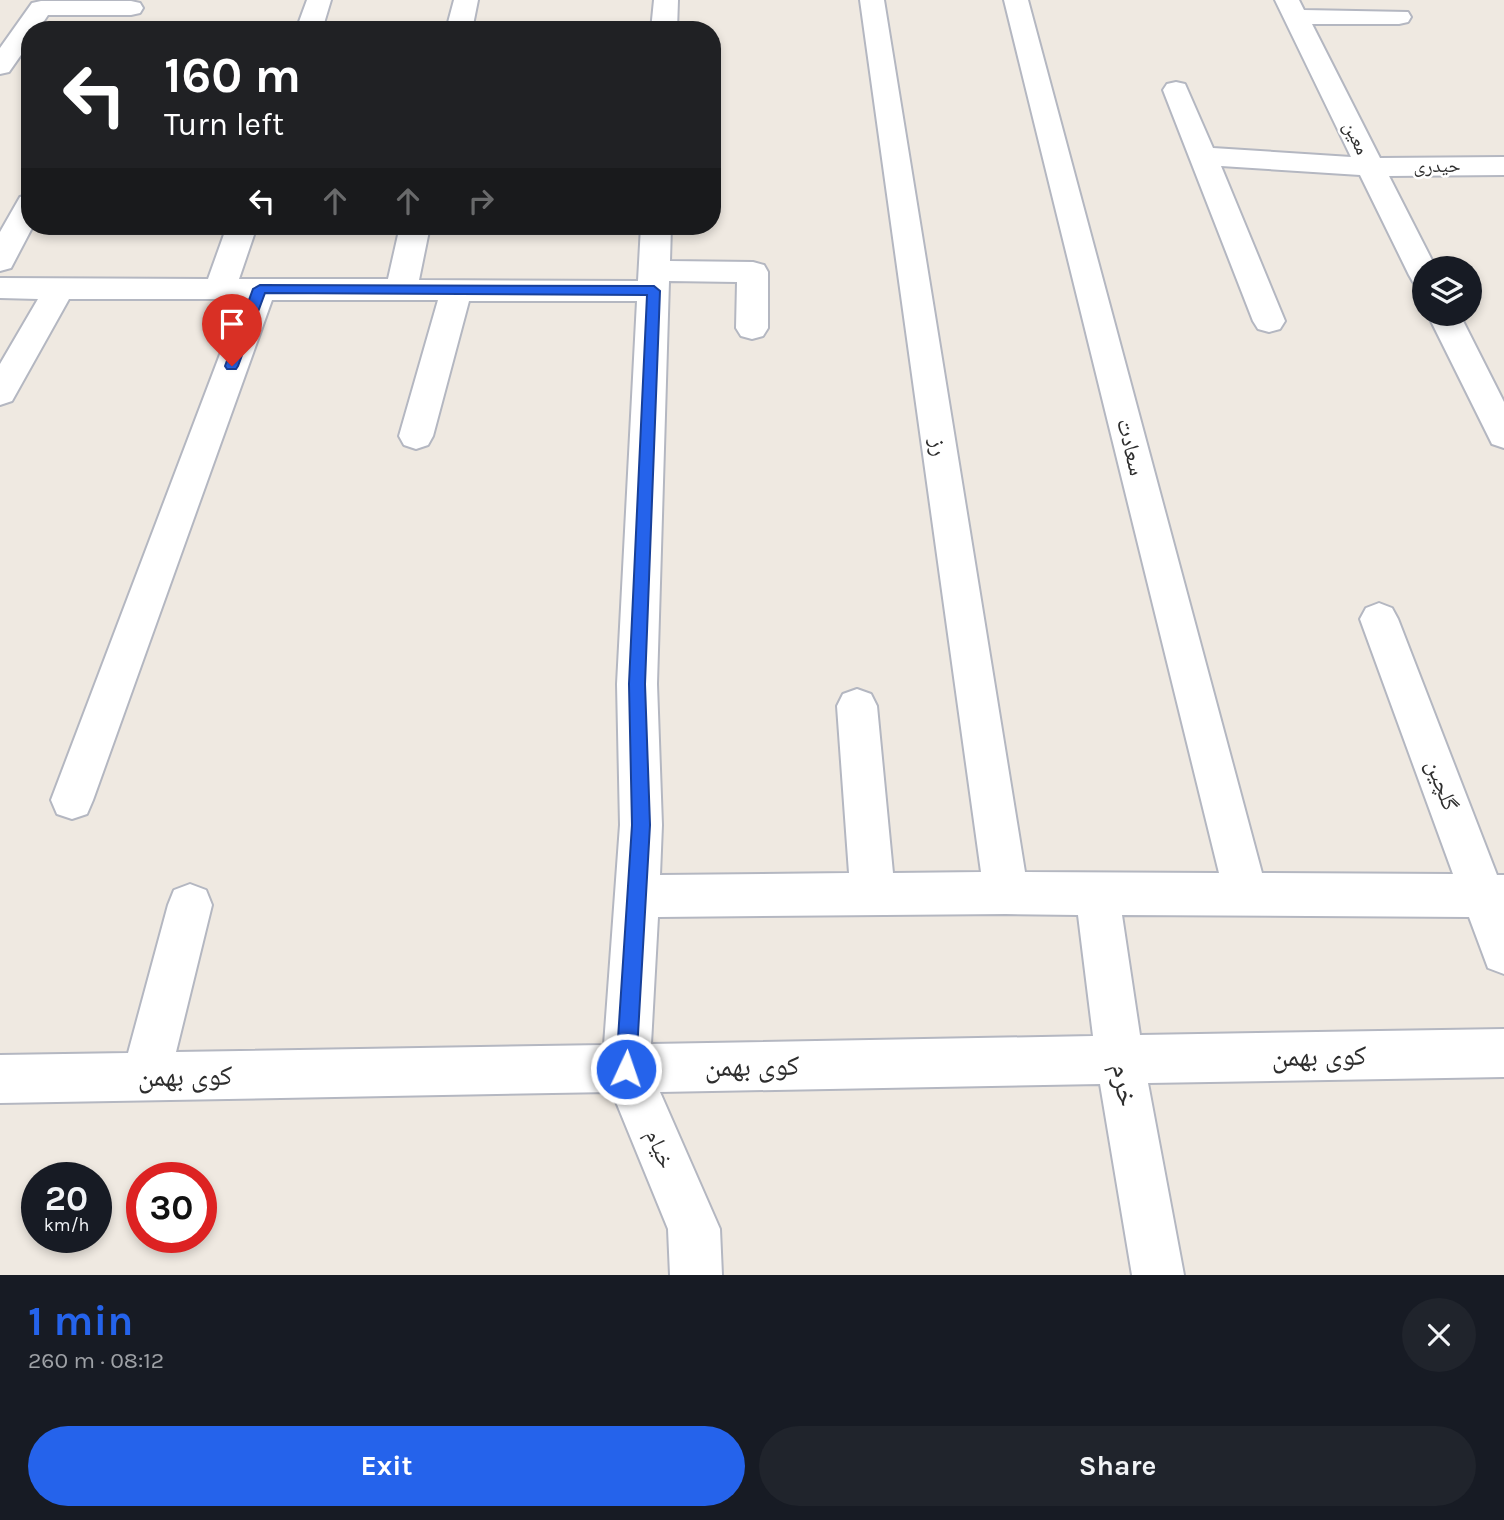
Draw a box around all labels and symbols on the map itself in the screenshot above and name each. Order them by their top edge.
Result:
street label: معین [1339,118,1373,158]
street label: حیدری [1413,155,1461,177]
pin [202,294,262,366]
street label: سعادت [1111,416,1151,478]
street label: رز [924,435,954,458]
street label: گلچین [1420,756,1464,815]
position arrow [589,1032,663,1106]
street label: کوی بهمن [1271,1039,1367,1074]
street label: کوی بهمن [704,1049,800,1084]
street label: کوی بهمن [137,1059,233,1094]
street label: خرم [1103,1061,1145,1109]
street label: خیام [638,1125,680,1173]
speed limit sign: 30 [126,1162,217,1253]

